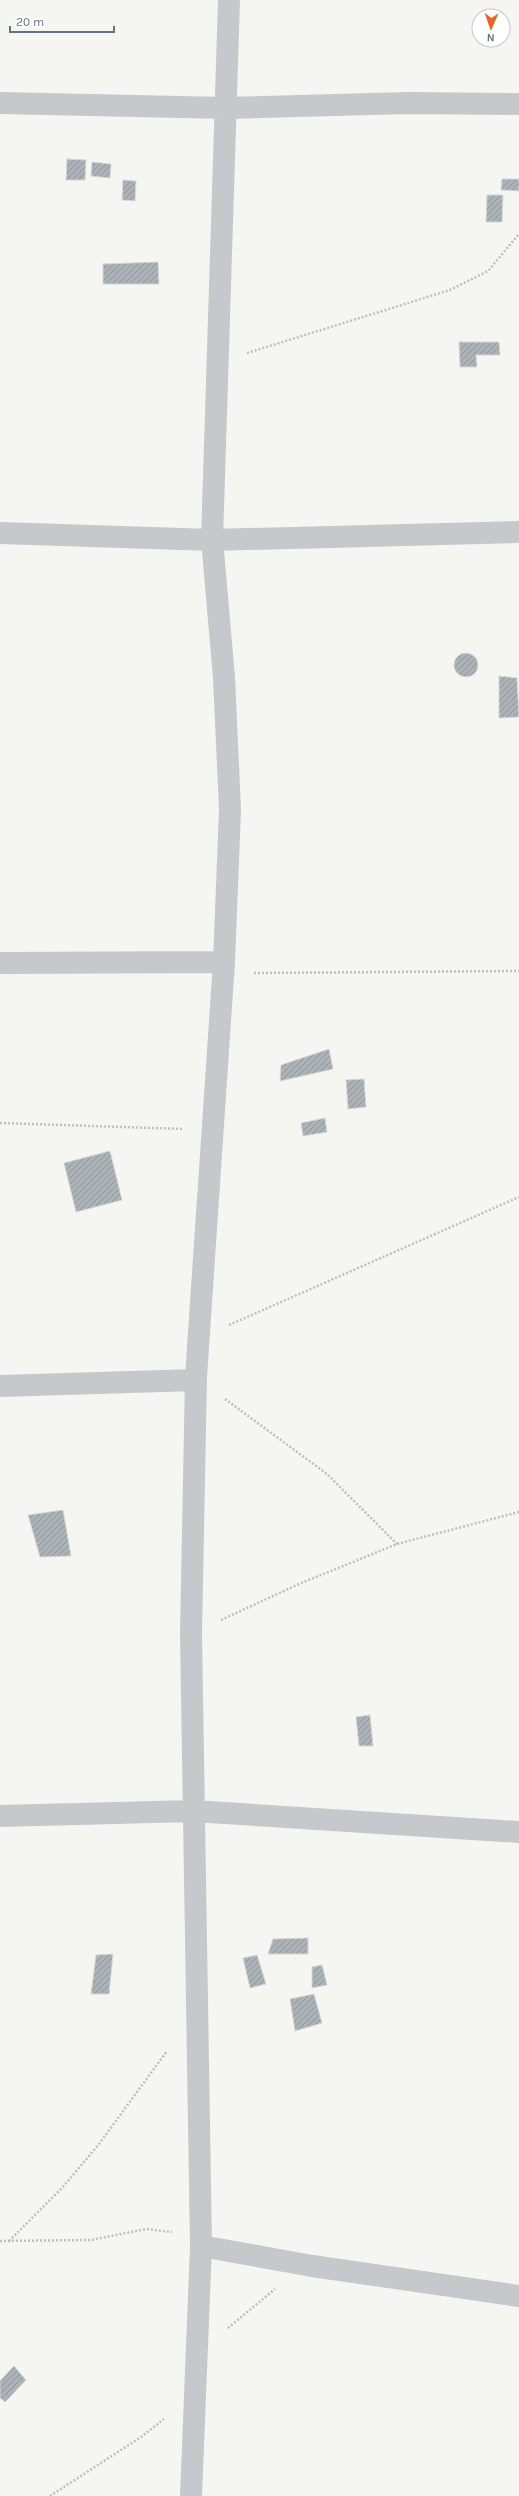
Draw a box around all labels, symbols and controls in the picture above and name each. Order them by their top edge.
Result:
scale bar [10,8,114,34]
north arrow [471,8,511,48]
text: 20 m [16,15,44,29]
text: N [486,31,495,44]

